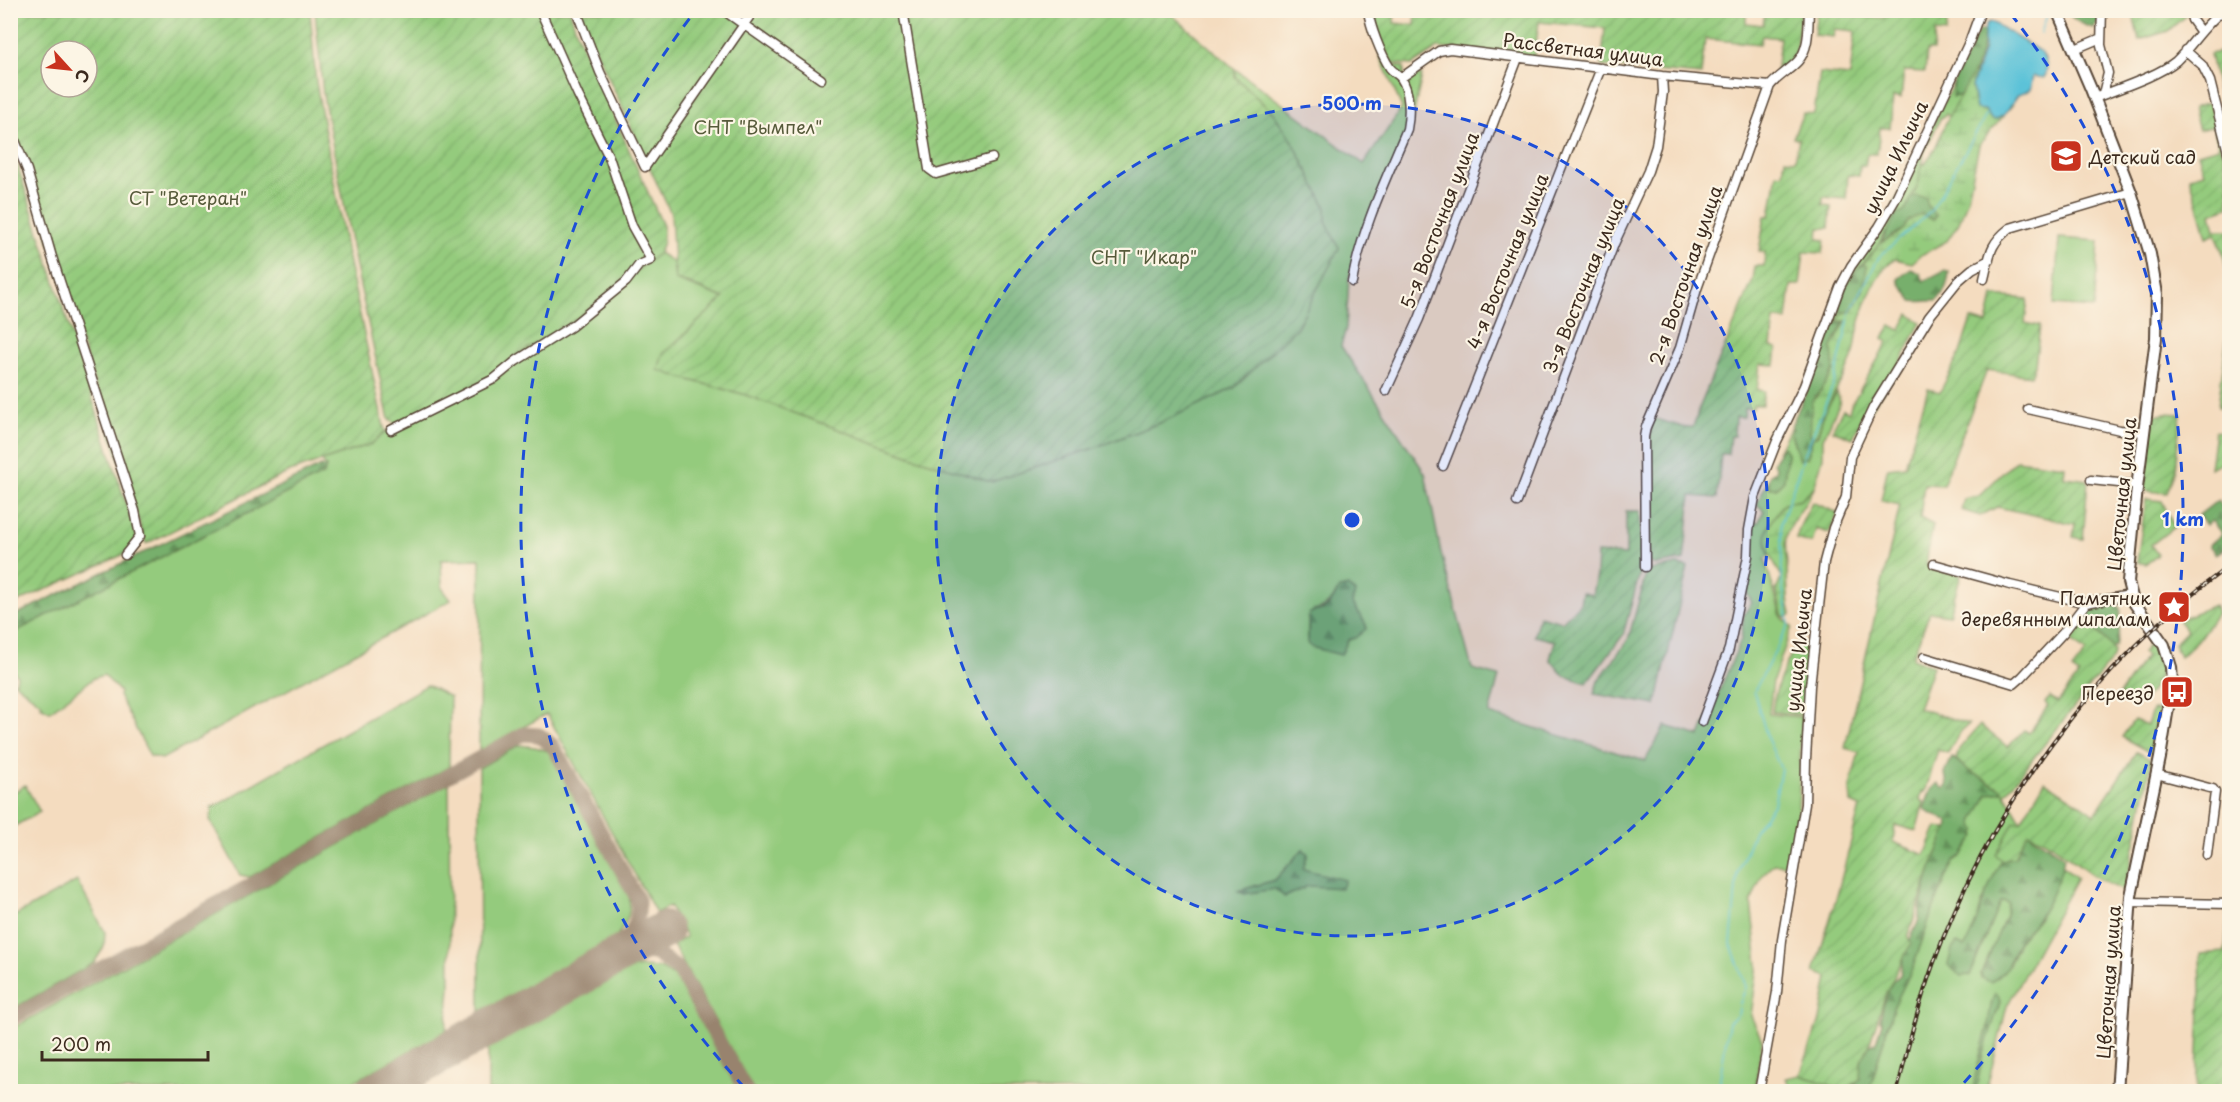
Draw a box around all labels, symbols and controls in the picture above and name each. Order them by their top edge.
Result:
street label: Рассветная улица [1501,26,1665,72]
north arrow [39,39,99,99]
text: С [70,65,97,87]
text: 500 m [1322,89,1382,116]
street label: улица Ильича [1856,95,1935,218]
park label: СНТ "Вымпел" [694,113,822,140]
street label: 5-я Восточная улица [1393,127,1485,312]
school or university icon: Детский сад [2048,138,2084,174]
place label: Детский сад [2088,143,2196,170]
street label: 4-я Восточная улица [1459,168,1555,353]
street label: 2-я Восточная улица [1642,181,1729,368]
park label: СТ "Ветеран" [129,184,247,211]
street label: 3-я Восточная улица [1535,192,1631,377]
park label: СНТ "Икар" [1091,243,1197,270]
street label: Цветочная улица [2100,415,2143,572]
text: 1 km [2162,505,2204,532]
centre of rings [1342,510,1362,530]
place label: Памятник деревянным шпалам [1961,584,2151,632]
street label: улица Ильича [1778,586,1818,713]
place icon: Памятник деревянным шпалам [2156,589,2192,625]
bus stop icon: Переезд [2159,674,2195,710]
place label: Переезд [2081,679,2154,706]
street label: Цветочная улица [2089,904,2127,1060]
scale bar [42,1024,208,1062]
text: 200 m [51,1030,111,1057]

